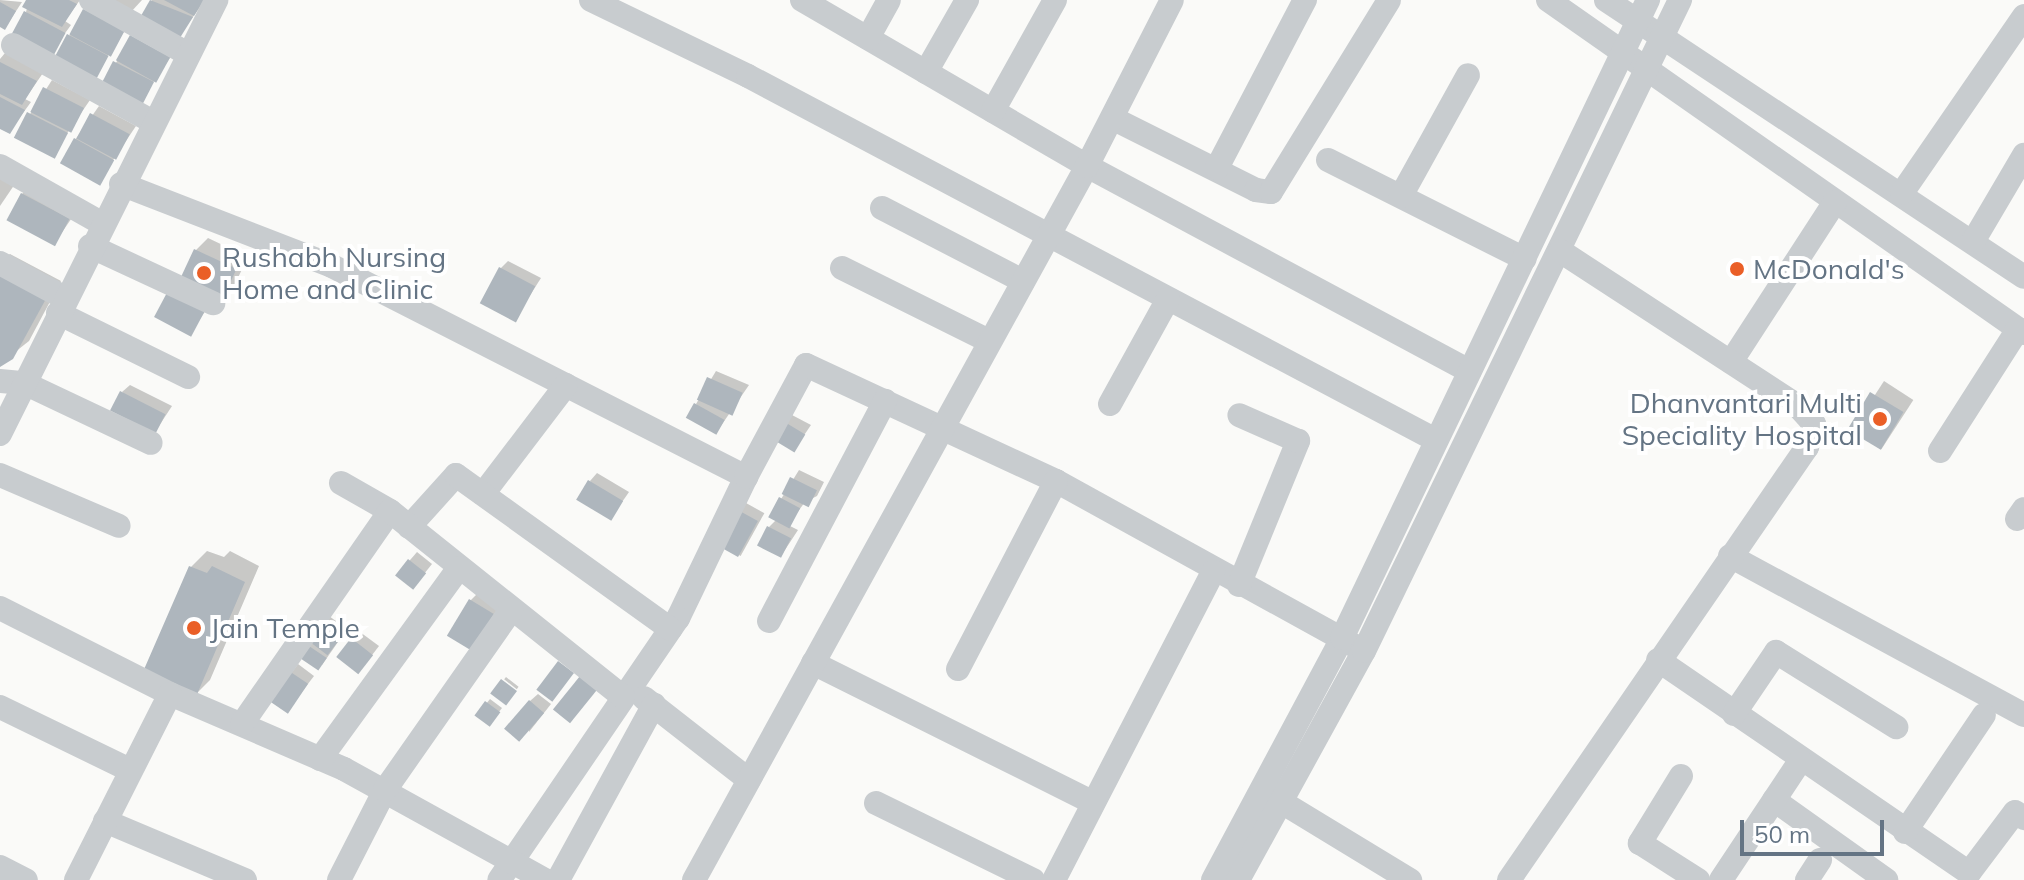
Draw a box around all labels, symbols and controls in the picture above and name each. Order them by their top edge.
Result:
place label: Rushabh Nursing Home and Clinic [222,240,446,306]
place label: McDonald's [1753,252,1905,286]
marker: McDonald's [1728,260,1746,278]
marker: Rushabh Nursing Home and Clinic [193,262,215,284]
place label: Dhanvantari Multi Speciality Hospital [1622,386,1862,452]
marker: Dhanvantari Multi Speciality Hospital [1869,408,1891,430]
place label: Jain Temple [210,611,360,645]
marker: Jain Temple [185,619,203,637]
scale bar [1744,804,1888,854]
text: 50 m [1754,819,1810,849]

